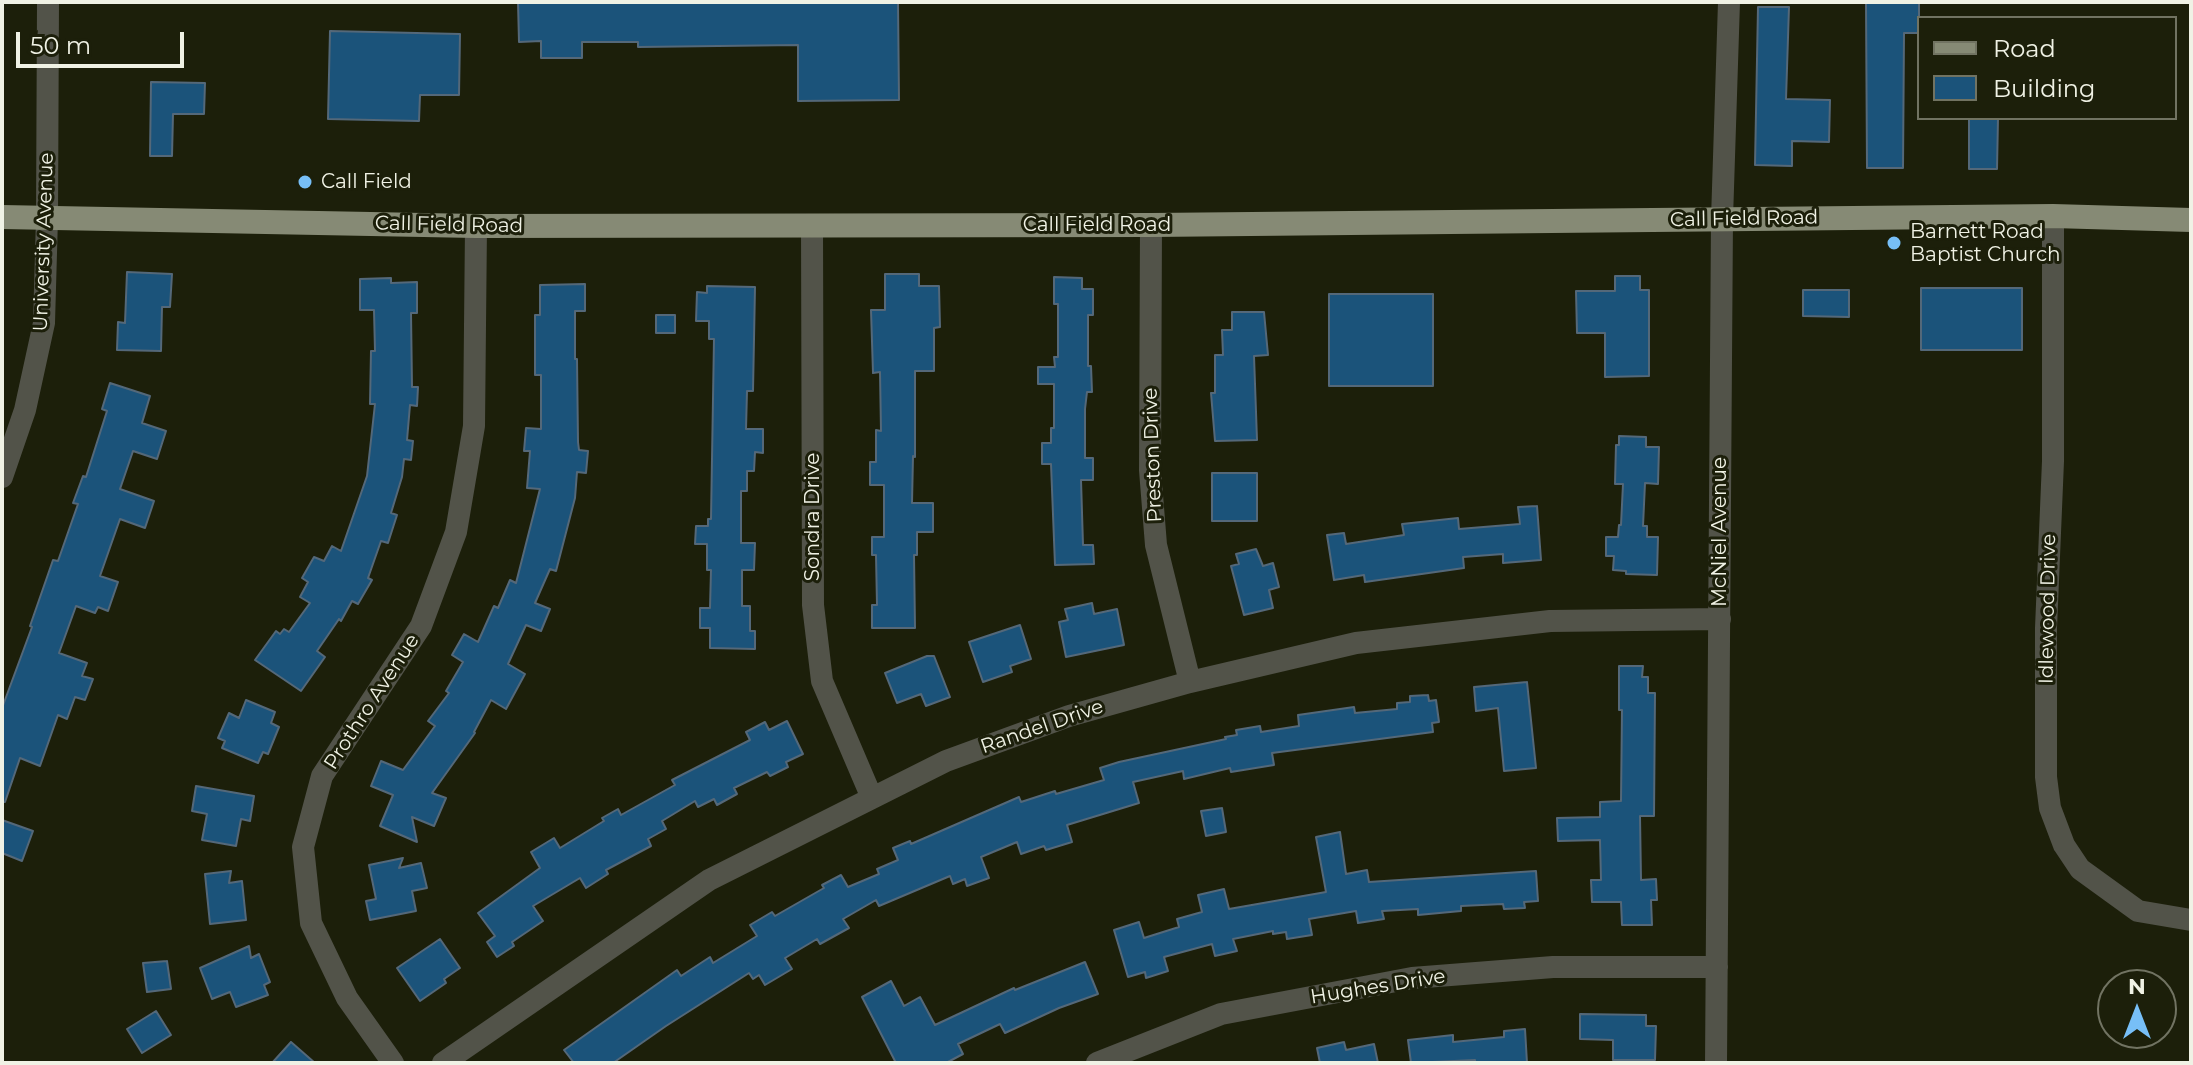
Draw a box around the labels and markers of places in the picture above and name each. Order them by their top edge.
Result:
place label: Call Field [321,170,412,194]
marker: Call Field [296,173,314,191]
place label: Barnett Road Baptist Church [1910,220,2061,267]
marker: Barnett Road Baptist Church [1885,234,1903,252]

